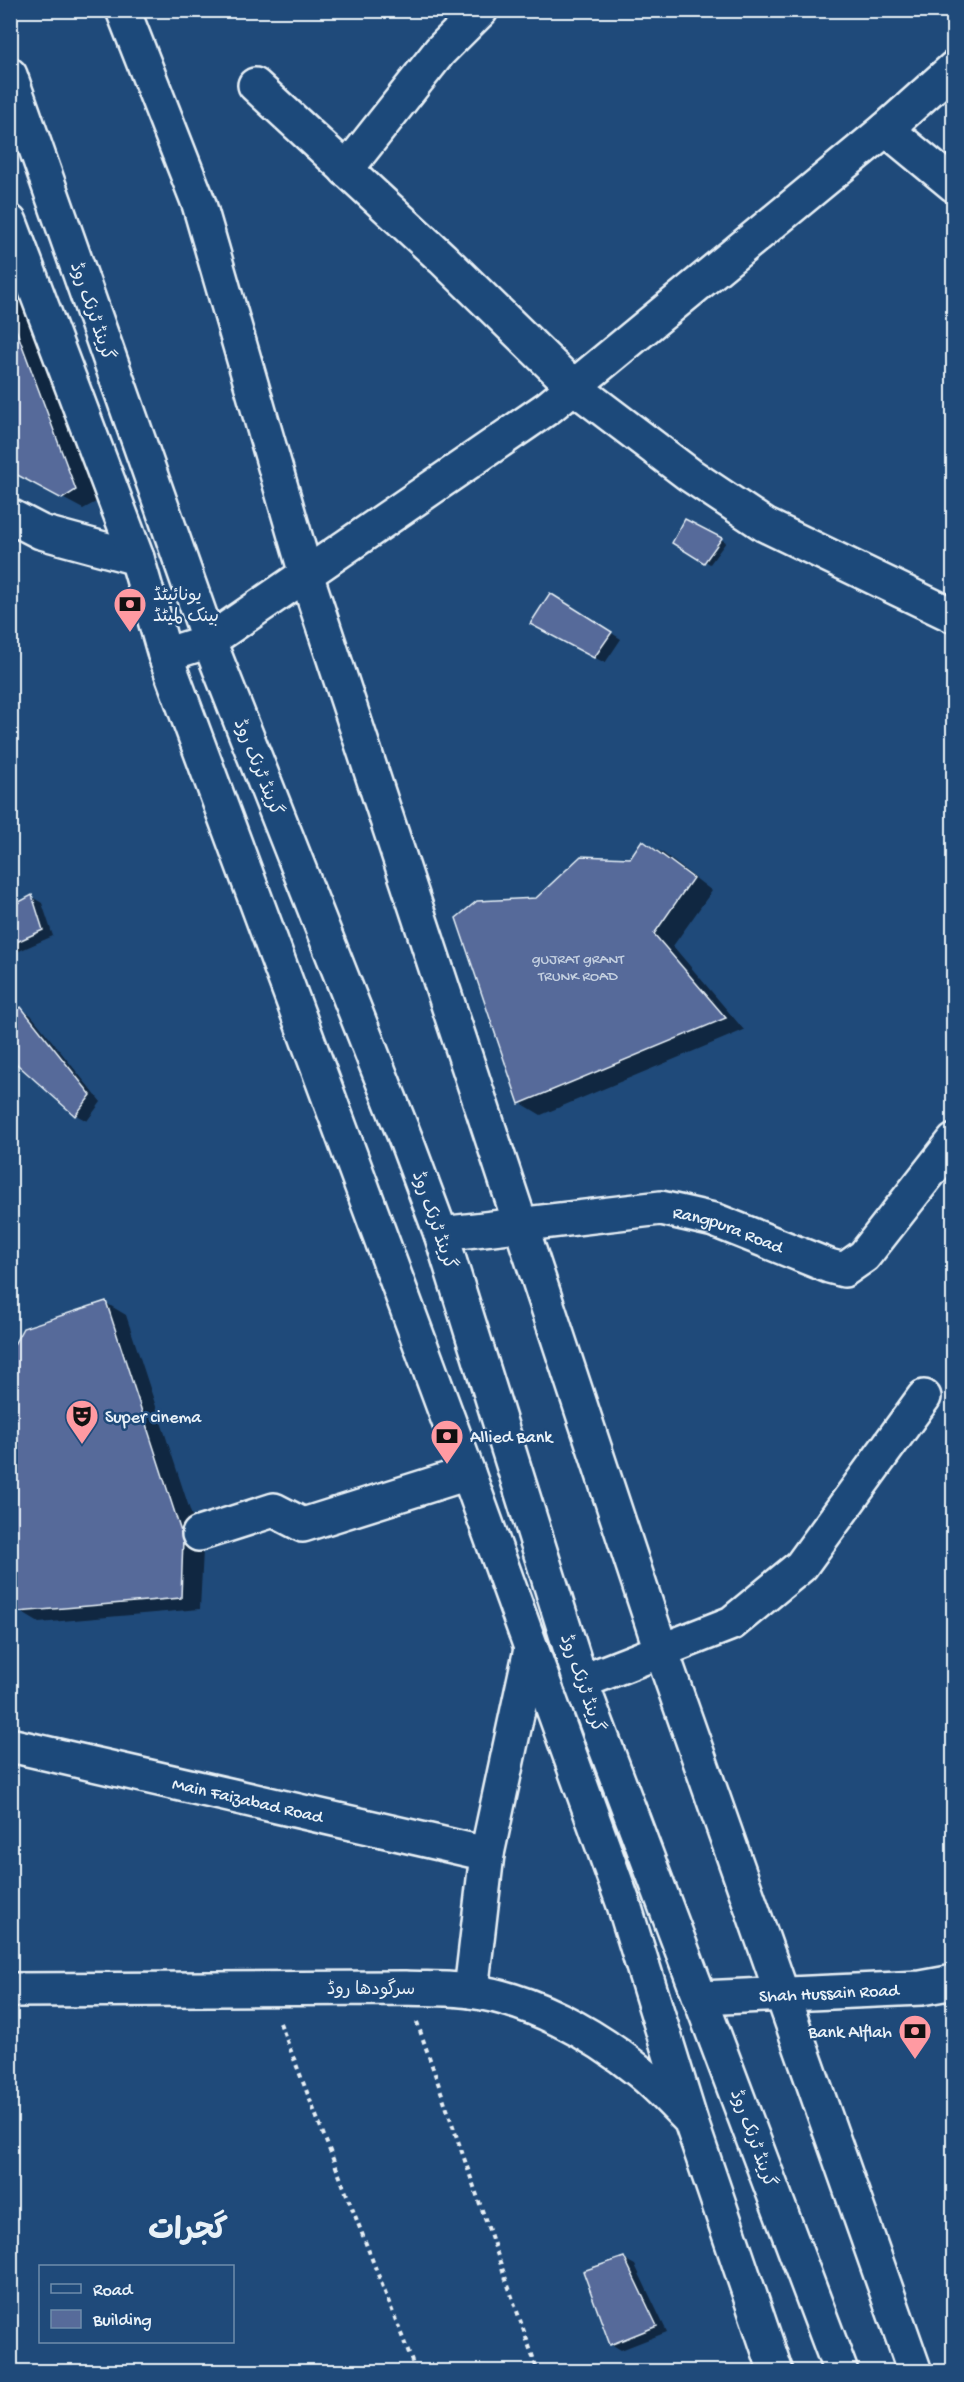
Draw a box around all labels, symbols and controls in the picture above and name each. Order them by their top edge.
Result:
street label: گرینڈ ٹرنک روڈ [64,259,119,364]
bank icon: یونائیٹڈ بینک لمیٹڈ [112,586,148,633]
place label: یونائیٹڈ بینک لمیٹڈ [153,586,219,628]
street label: گرینڈ ٹرنک روڈ [228,716,288,820]
house number: gUJRAT gRANT TRUNK ROAD [532,951,625,986]
street label: گرینڈ ٹرنک روڈ [406,1168,461,1273]
street label: Rangpura Road [671,1203,787,1260]
theatre icon: Super cinema [64,1398,100,1445]
place label: Super cinema [105,1408,202,1429]
bank icon: Allied Bank [429,1418,465,1465]
place label: Allied Bank [470,1428,554,1449]
street label: گرینڈ ٹرنک روڈ [554,1631,609,1736]
street label: Main Faizabad Road [170,1774,326,1830]
street label: سرگودھا روڈ [327,1978,415,2001]
street label: Shah Hussain Road [759,1981,901,2008]
bank icon: Bank Alflah [897,2013,933,2060]
place label: Bank Alflah [807,2023,892,2044]
street label: گرینڈ ٹرنک روڈ [724,2086,781,2191]
district label: گجرات [148,2209,228,2250]
legend [39,2265,234,2343]
text: Road [93,2281,134,2302]
text: Building [92,2311,152,2332]

